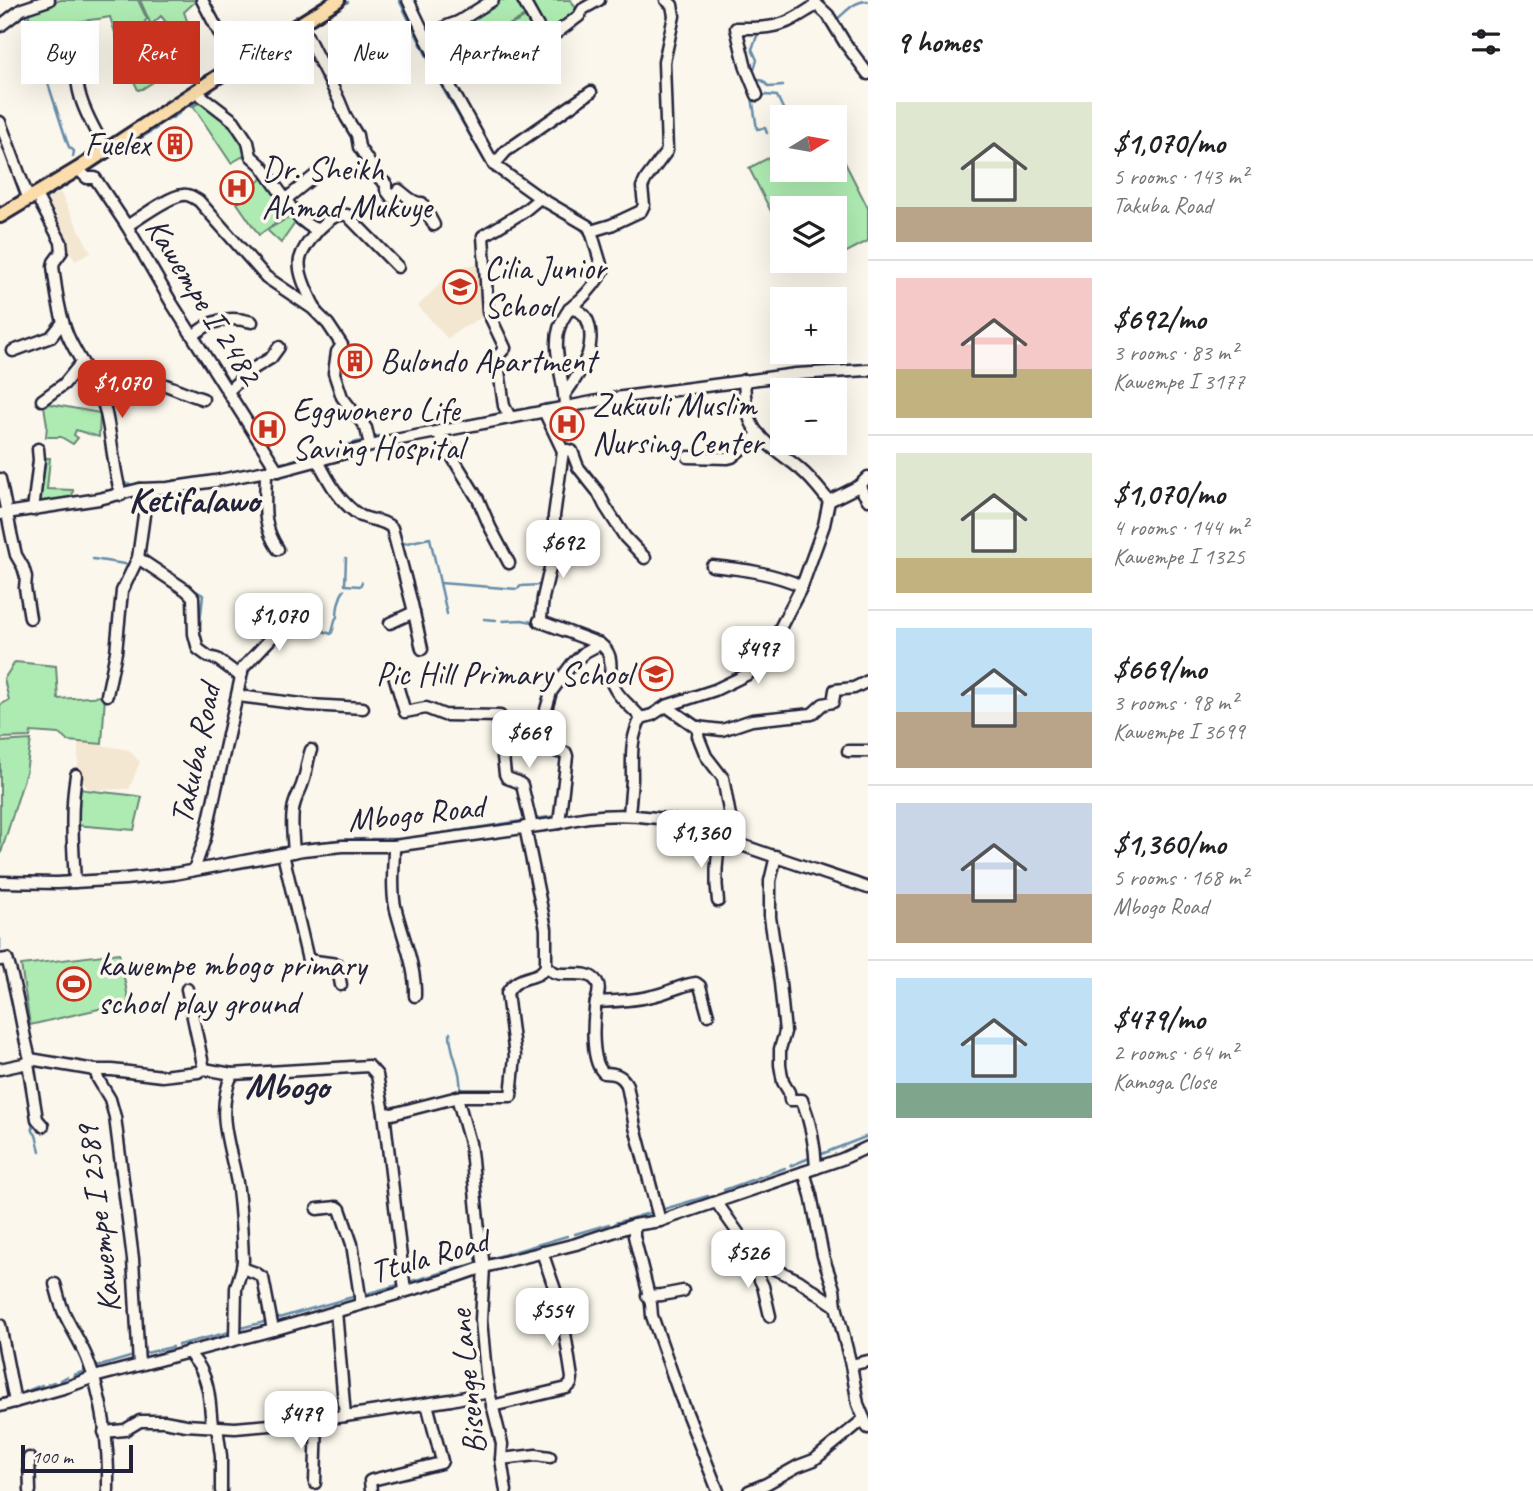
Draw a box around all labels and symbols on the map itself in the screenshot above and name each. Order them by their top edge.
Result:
north arrow [770,105,847,182]
place label: Fuelex [85,123,153,165]
building icon: Fuelex [156,125,194,163]
place label: Dr. Sheikh Ahmad Mukuye [262,148,434,228]
hospital icon: Dr. Sheikh Ahmad Mukuye [218,169,256,207]
street label: Kawempe I 2482 [136,210,274,395]
place label: Cilia Junior School [484,247,609,327]
school or university icon: Cilia Junior School [441,268,479,306]
place label: Bulondo Apartment [380,340,600,382]
building icon: Bulondo Apartment [336,342,374,380]
pin: $1,070 [65,360,179,420]
place label: Zukuuli Muslim Nursing Center [592,384,766,464]
place label: Eggwonero Life Saving Hospital [292,389,468,469]
hospital icon: Zukuuli Muslim Nursing Center [548,405,586,443]
hospital icon: Eggwonero Life Saving Hospital [249,410,287,448]
district label: Ketifalawo [128,476,263,523]
pin: $692 [522,520,604,580]
pin: $1,070 [222,594,336,653]
pin: $497 [717,626,799,686]
place label: Pic Hill Primary School [376,653,637,695]
school or university icon: Pic Hill Primary School [637,655,675,693]
street label: Takuba Road [160,675,231,828]
pin: $669 [488,710,570,770]
street label: Mbogo Road [346,784,491,841]
pin: $1,360 [644,810,758,870]
place label: kawempe mbogo primary school play ground [98,944,369,1024]
sports icon: kawempe mbogo primary school play ground [55,965,93,1003]
district label: Mbogo [245,1062,333,1109]
street label: Kawempe I 2589 [65,1120,130,1315]
street label: Ttula Road [365,1218,498,1293]
pin: $526 [707,1230,789,1290]
pin: $554 [511,1288,593,1348]
street label: Bisenge Lane [438,1305,495,1456]
pin: $479 [260,1392,342,1451]
scale bar [21,1442,133,1474]

